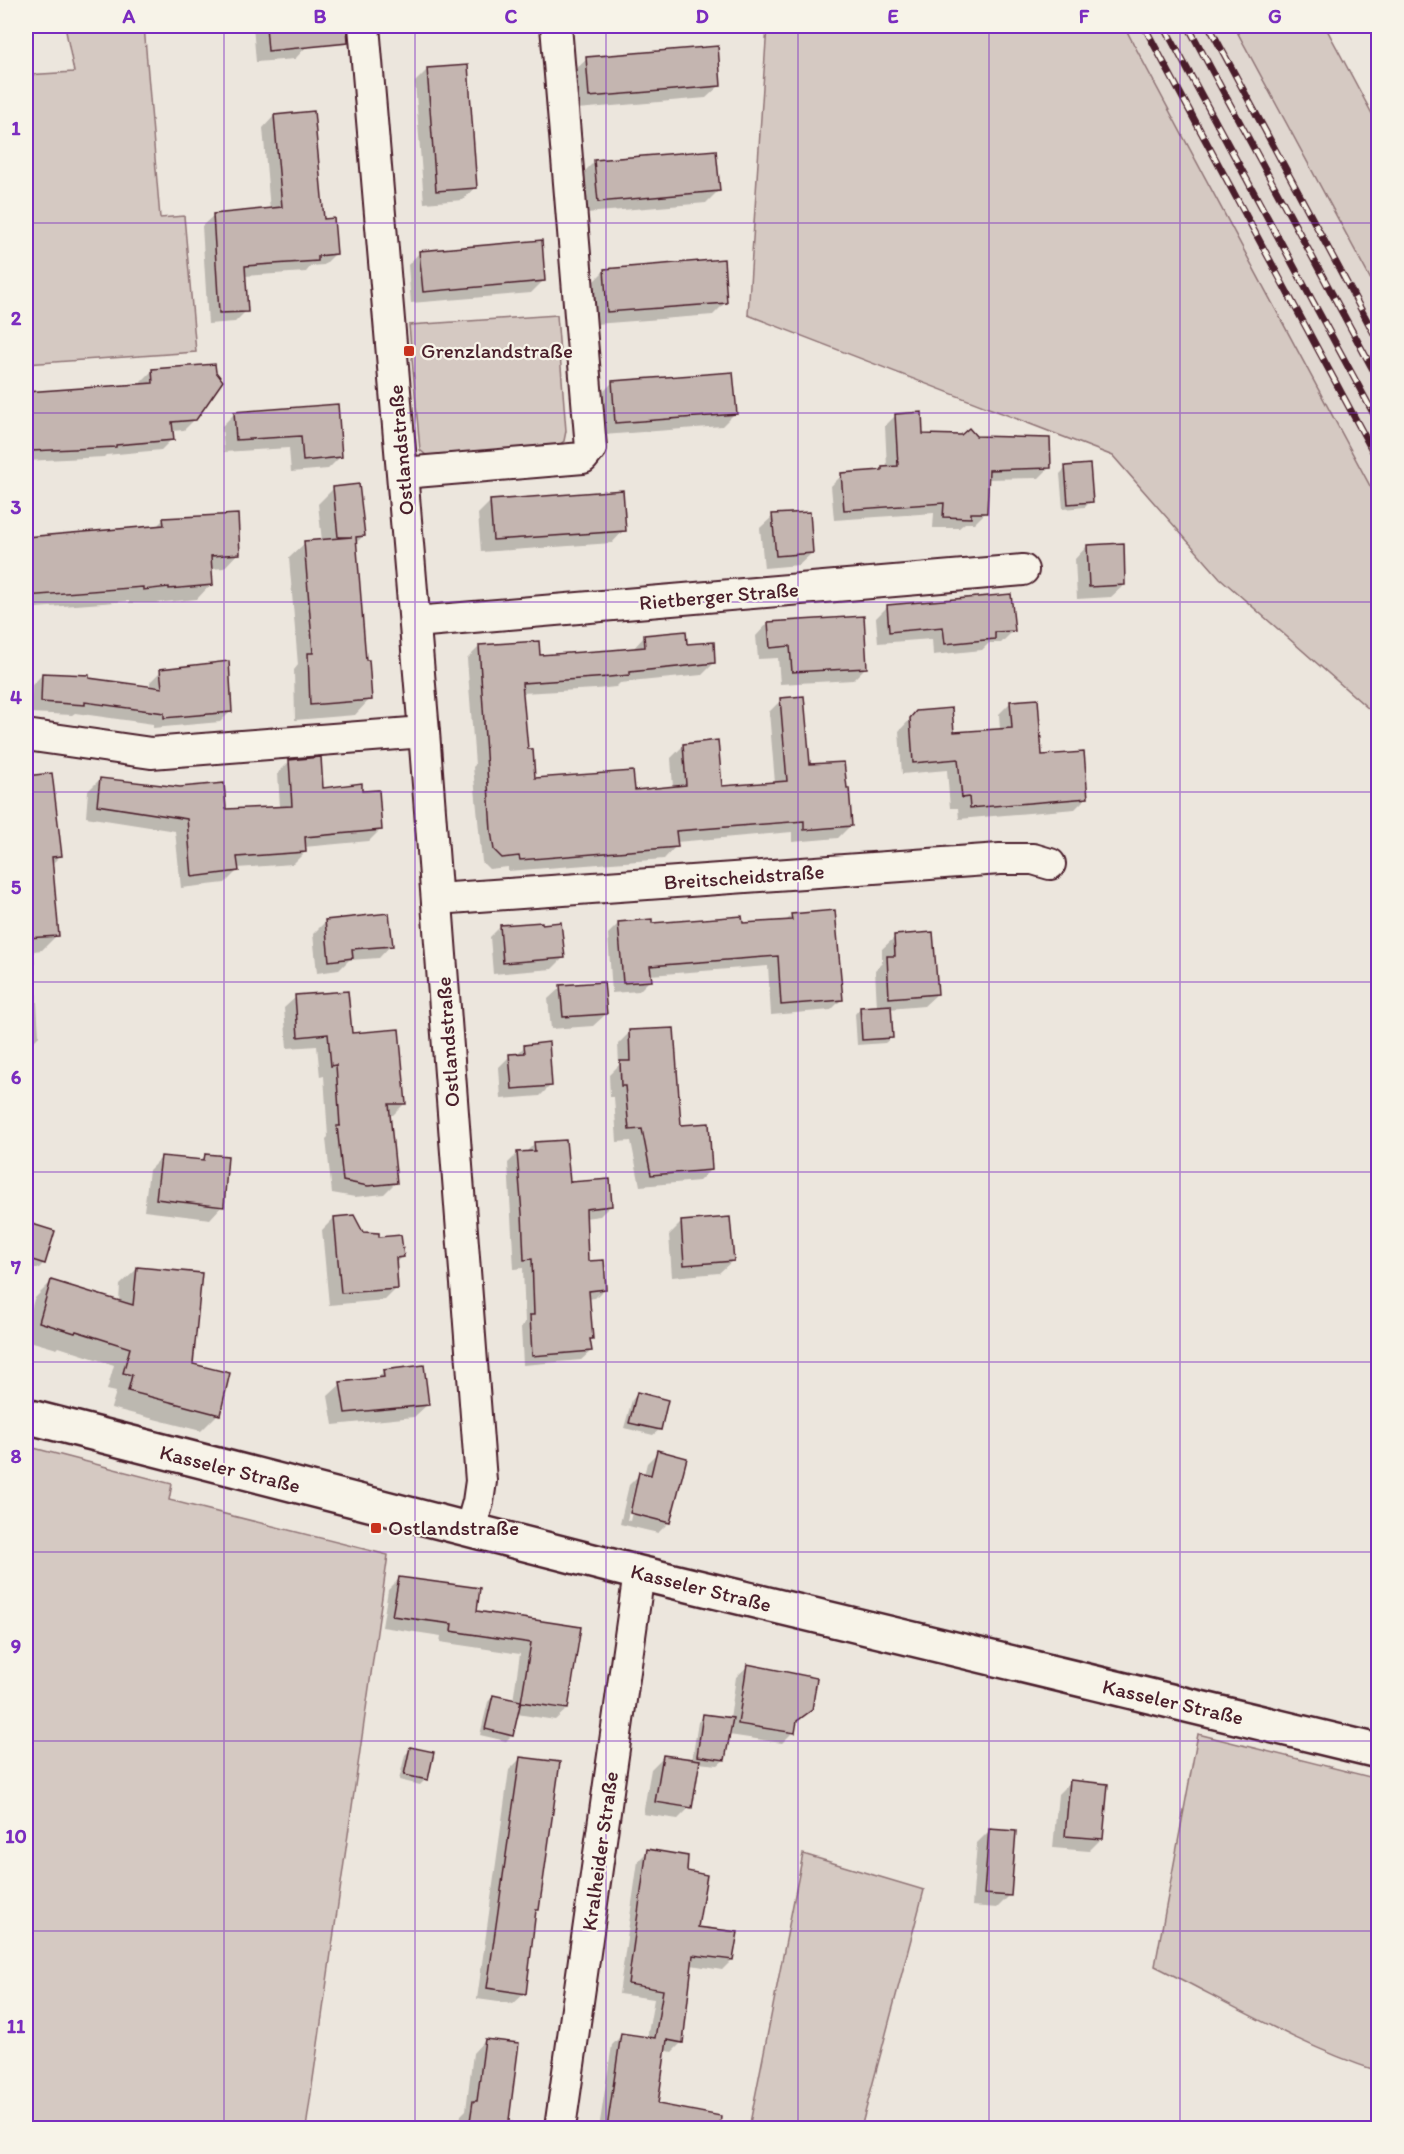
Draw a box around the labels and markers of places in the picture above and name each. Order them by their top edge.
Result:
place label: Grenzlandstraße [421,338,573,363]
marker: Grenzlandstraße [402,344,416,358]
place label: Ostlandstraße [388,1515,519,1540]
marker: Ostlandstraße [369,1521,383,1535]

